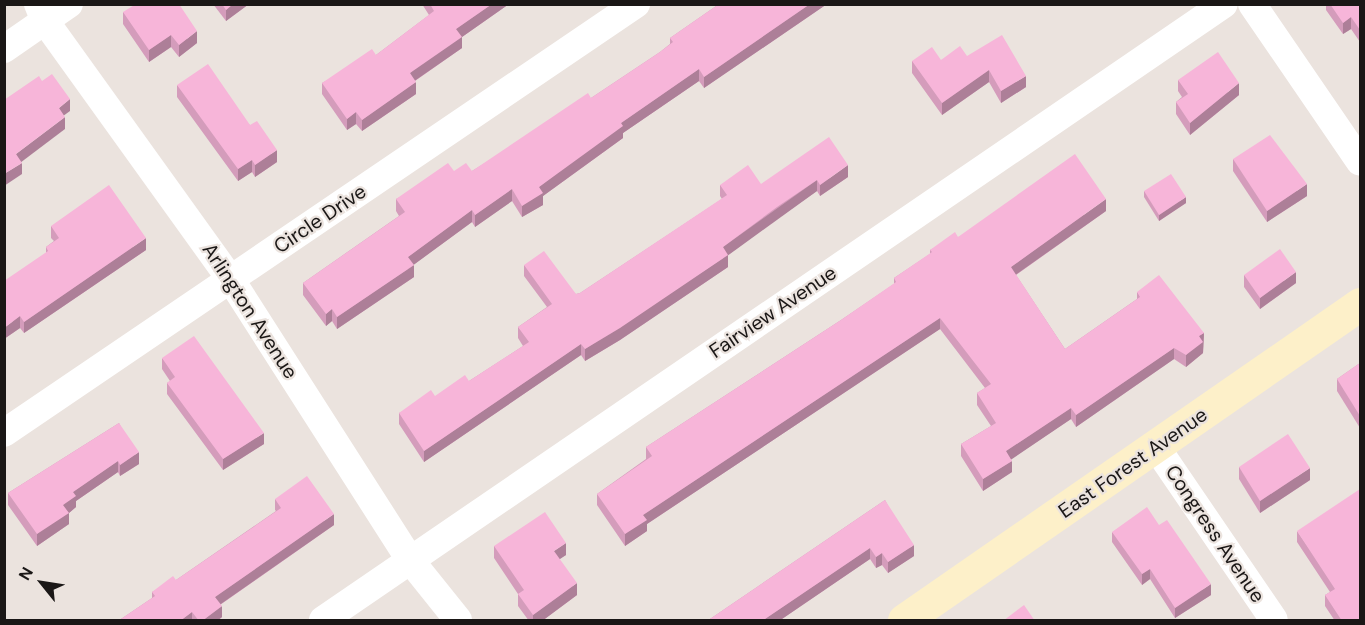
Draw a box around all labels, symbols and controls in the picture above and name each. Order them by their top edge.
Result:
street label: Circle Drive [269,179,371,259]
street label: Arlington Avenue [197,239,303,383]
street label: Fairview Avenue [705,261,841,363]
street label: East Forest Avenue [1054,403,1212,523]
street label: Congress Avenue [1160,461,1270,607]
north arrow [12,553,72,613]
text: N [14,563,38,584]

